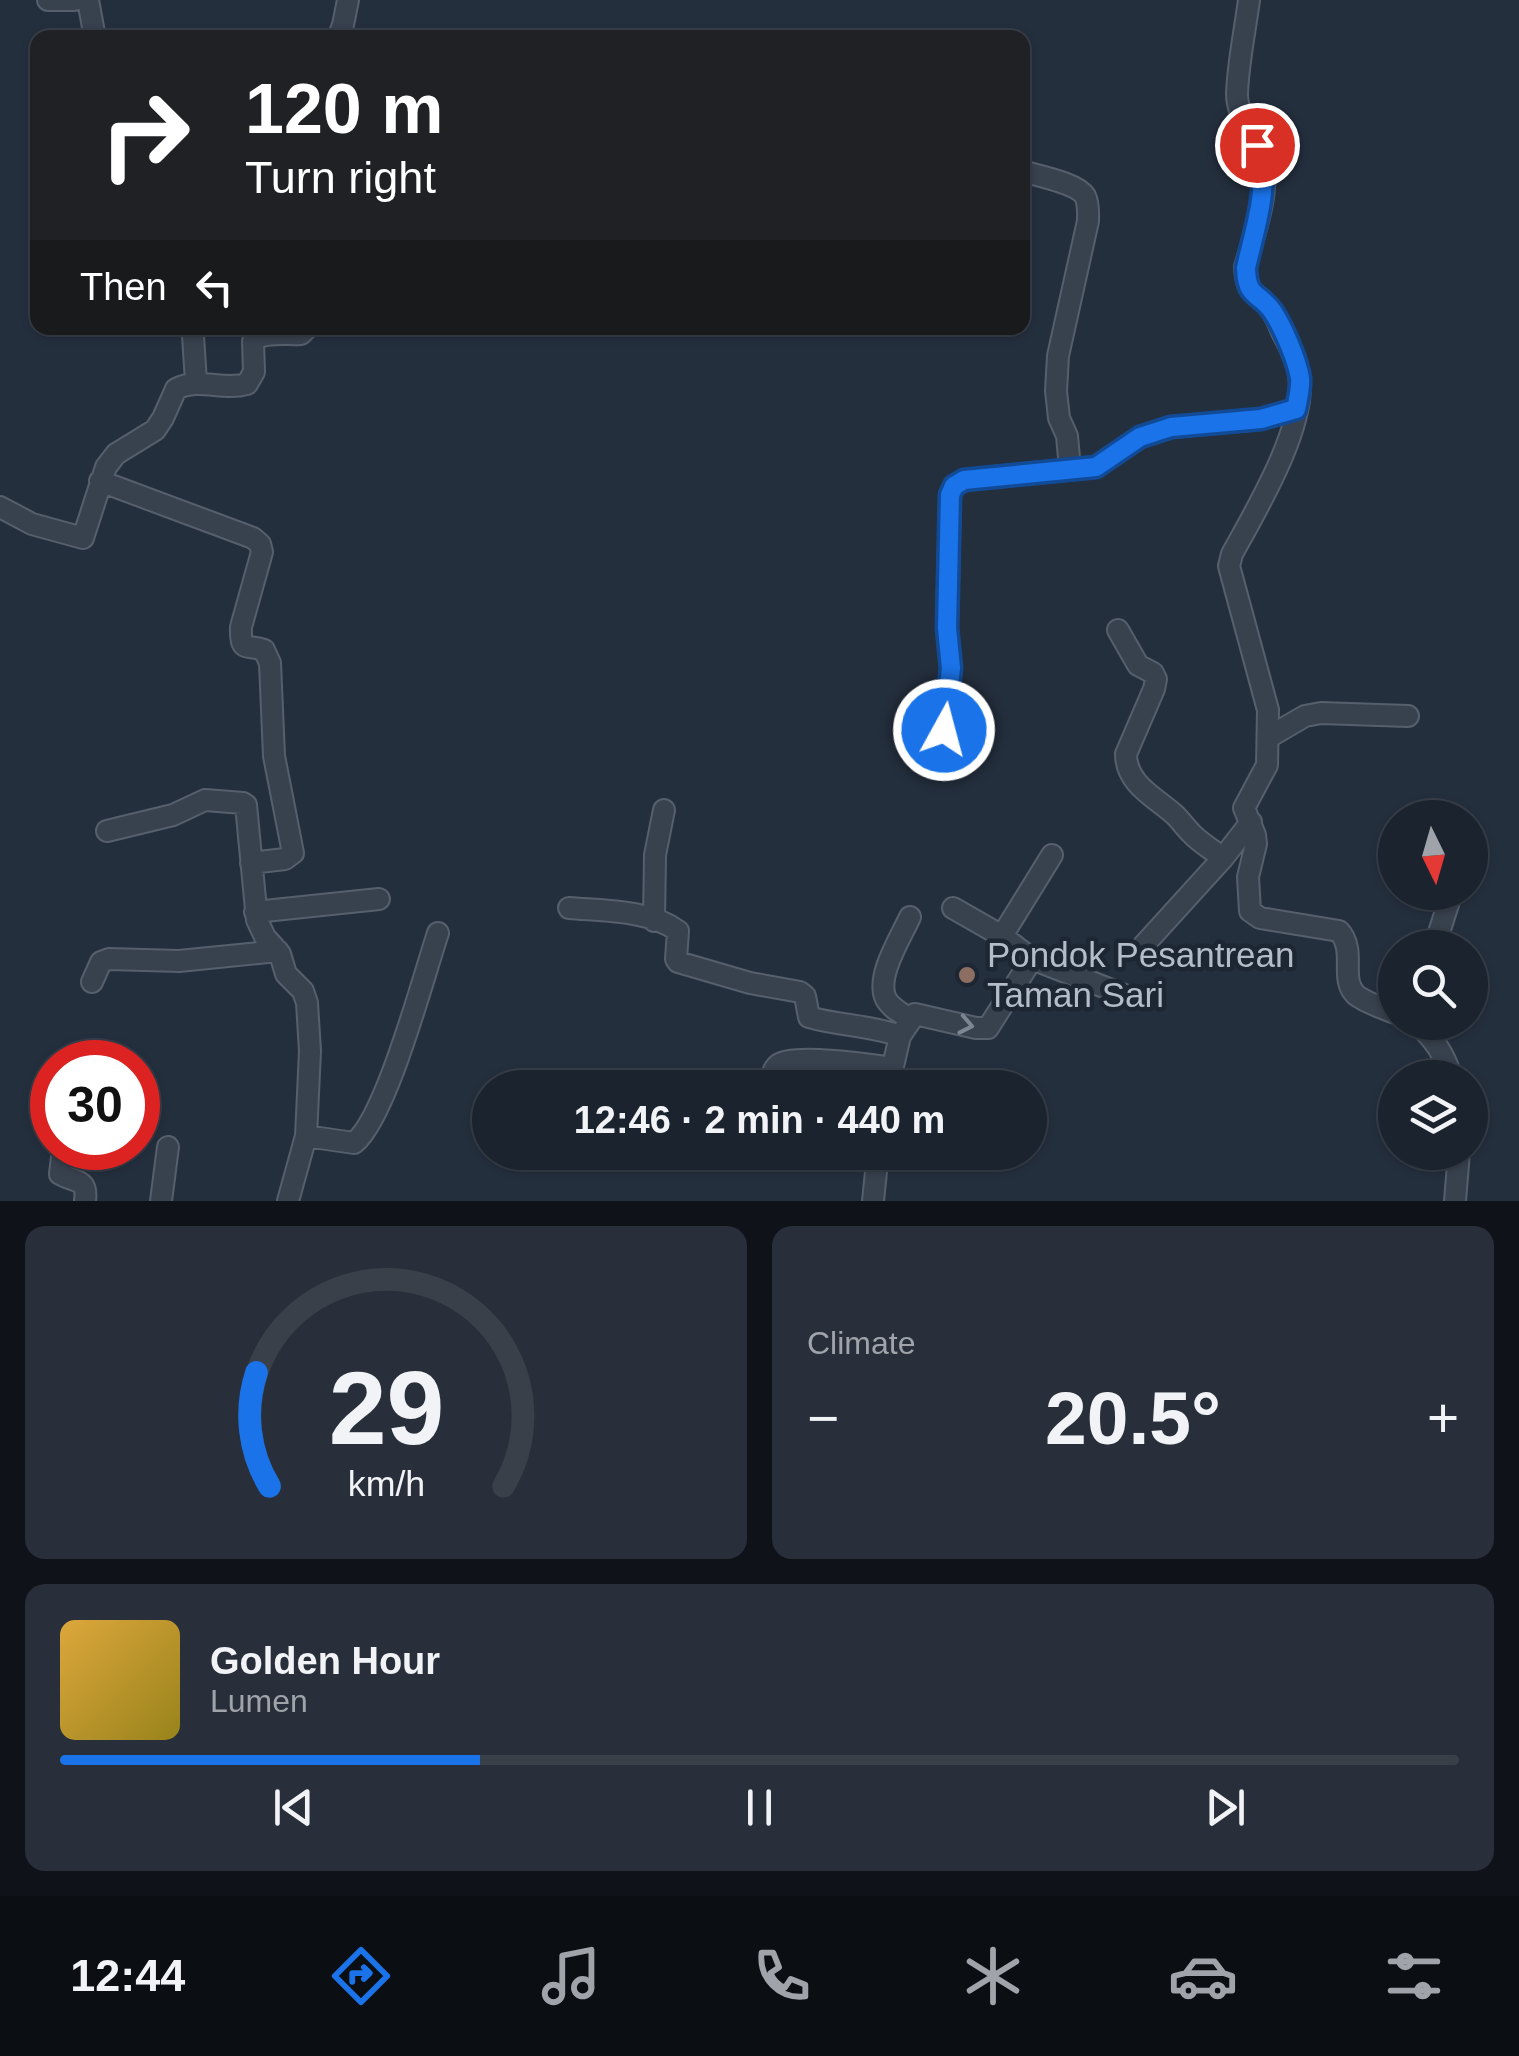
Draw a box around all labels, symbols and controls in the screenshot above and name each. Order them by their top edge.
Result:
icon: right [80,70,210,200]
text: 120 m [245,70,443,148]
pin [1215,103,1300,188]
icon: arrive [1230,118,1285,173]
text: Turn right [245,152,436,203]
icon: left [187,260,242,315]
text: Then [80,266,167,308]
position arrow [892,678,996,782]
north arrow [1378,800,1488,910]
map controls [1378,800,1488,1170]
button: search [1378,930,1488,1040]
place label: Pondok Pesantrean Taman Sari [987,935,1294,1014]
marker: Pondok Pesantrean Taman Sari [956,964,978,986]
one-way arrow [957,1014,974,1035]
speed limit sign: 30 [30,1040,160,1170]
button: layers [1378,1060,1488,1170]
text: 12:46 · 2 min · 440 m [574,1099,945,1141]
text: Climate [807,1325,915,1361]
text: 29 [328,1350,444,1466]
text: 20.5° [1045,1376,1221,1460]
text: − [807,1387,839,1449]
text: + [1427,1387,1459,1449]
text: km/h [347,1464,425,1504]
text: Golden Hour [210,1640,440,1682]
text: Lumen [210,1683,308,1719]
icon: previous [266,1780,321,1835]
icon: pause [732,1780,787,1835]
icon: next [1198,1780,1253,1835]
icon: directions [326,1941,396,2011]
icon: music [536,1941,606,2011]
icon: phone [747,1941,817,2011]
icon: climate [958,1941,1028,2011]
icon: car [1168,1941,1238,2011]
icon: filters [1379,1941,1449,2011]
text: 12:44 [70,1950,185,2001]

